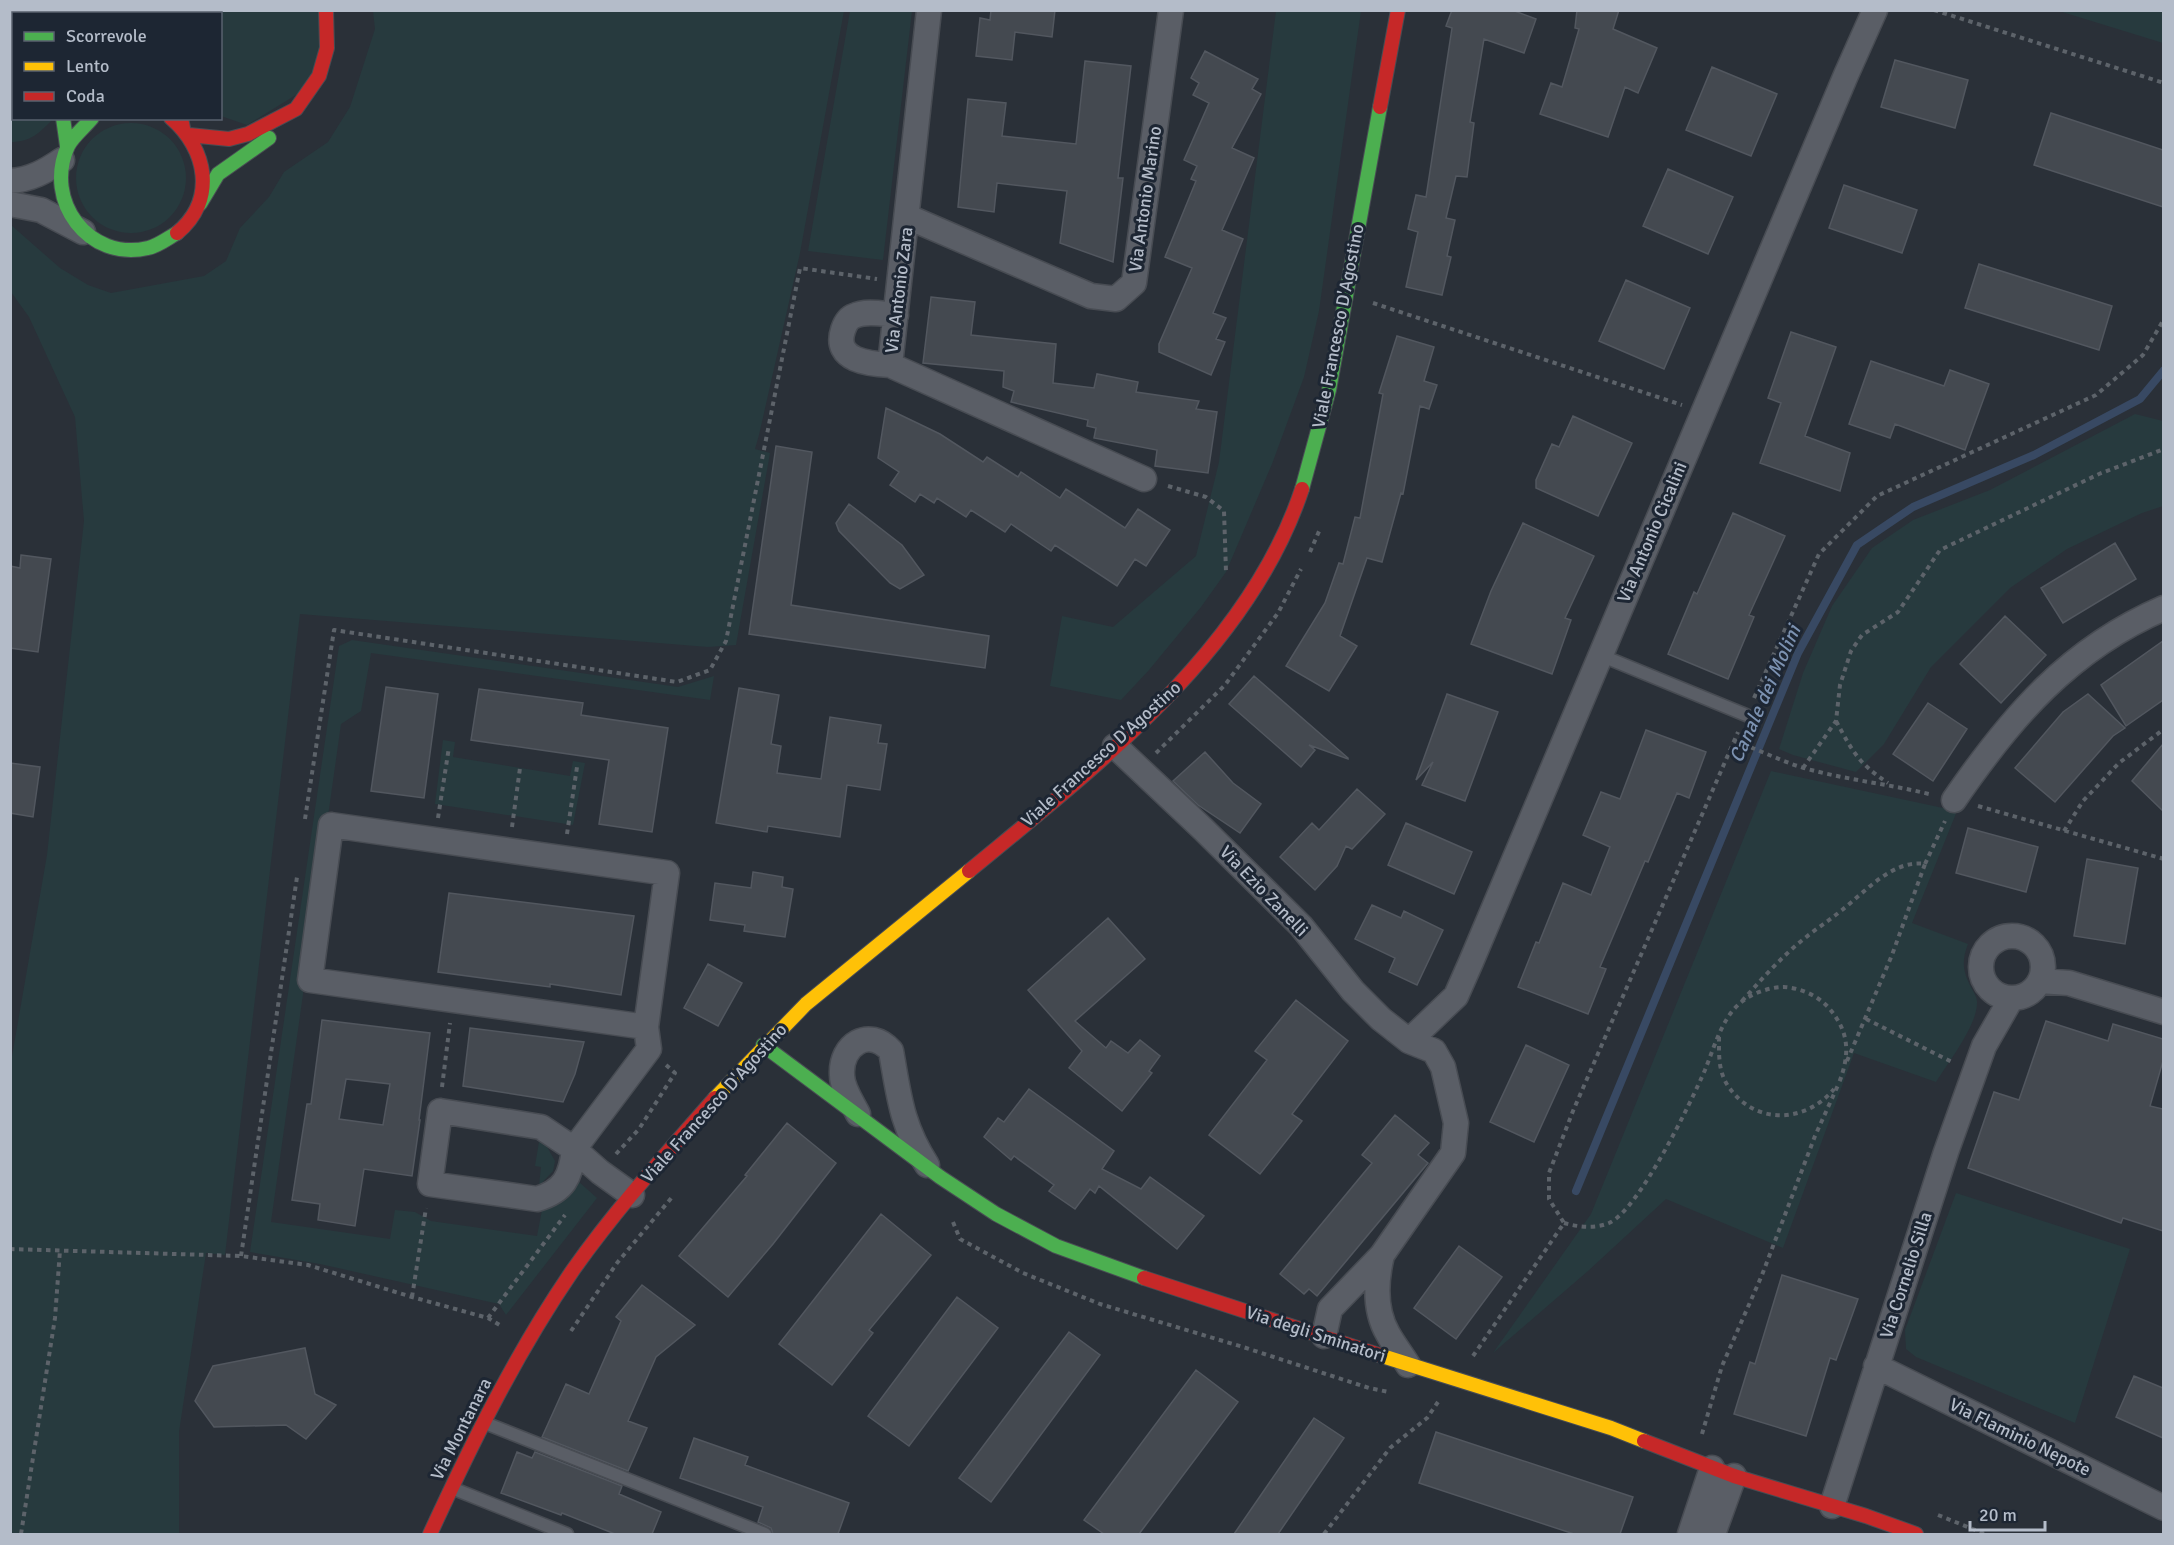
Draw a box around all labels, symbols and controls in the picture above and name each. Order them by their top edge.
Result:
legend [12,12,222,120]
text: Scorrevole [66,25,147,47]
text: Lento [66,55,109,77]
text: Coda [66,85,105,107]
street label: Via Antonio Marino [1124,125,1166,273]
street label: Viale Francesco D'Agostino [1307,222,1369,430]
street label: Via Antonio Zara [880,226,918,354]
street label: Via Antonio Cicalini [1612,458,1692,606]
water label: Canale dei Molini [1724,620,1807,767]
street label: Viale Francesco D'Agostino [1017,676,1185,832]
street label: Via Ezio Zanelli [1215,841,1313,941]
street label: Viale Francesco D'Agostino [636,1019,792,1187]
street label: Via Cornelio Silla [1875,1209,1937,1341]
street label: Via degli Sminatori [1243,1301,1389,1367]
street label: Via Montanara [426,1374,496,1484]
street label: Via Flaminio Nepote [1946,1393,2094,1481]
scale bar [1970,1494,2045,1532]
text: 20 m [1979,1504,2017,1526]

